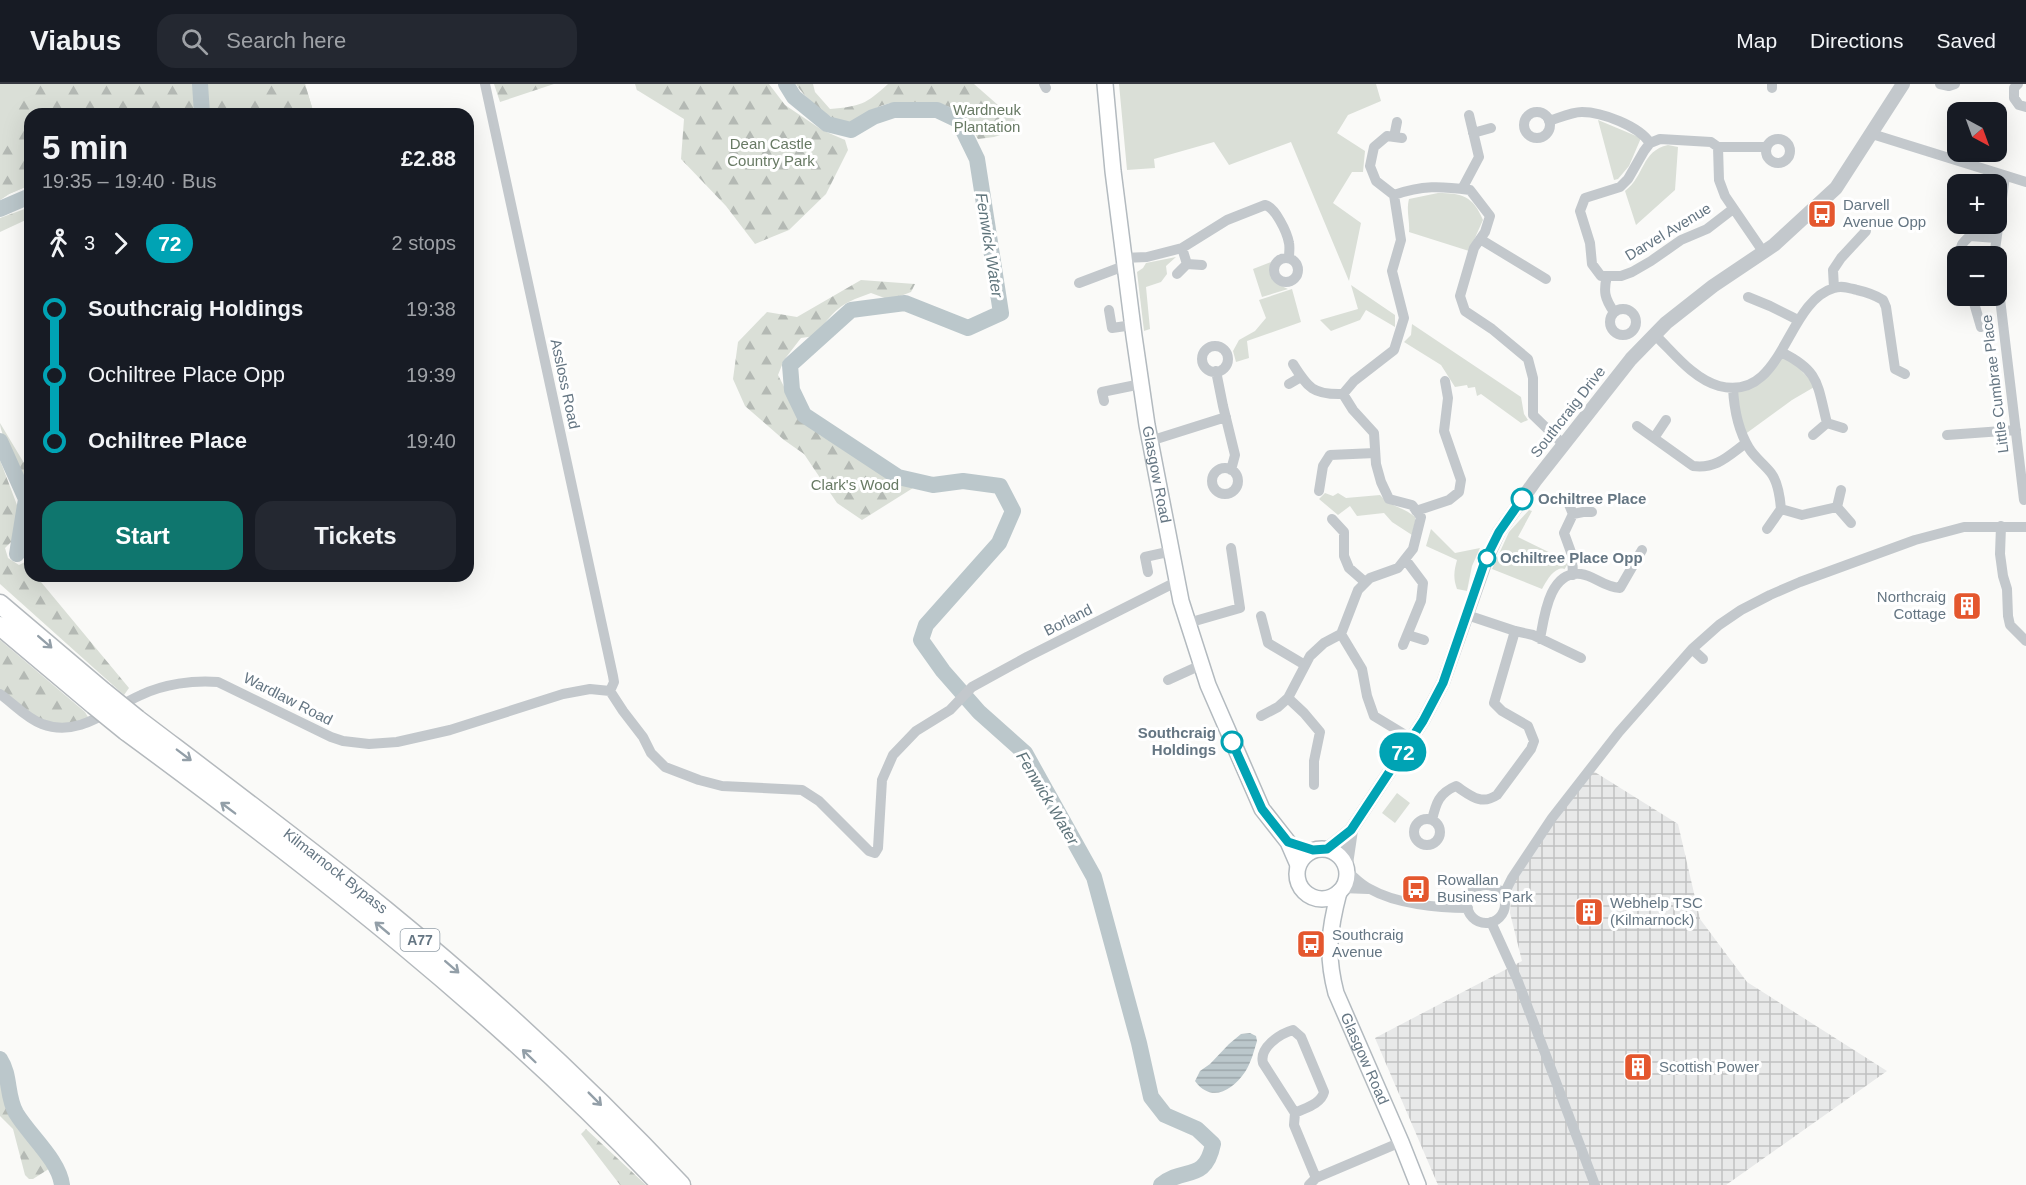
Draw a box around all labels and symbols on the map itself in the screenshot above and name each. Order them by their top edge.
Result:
park label: Wardneuk Plantation [953,101,1021,135]
north arrow [1947,102,2007,162]
park label: Dean Castle Country Park [727,135,815,169]
water label: Fenwick Water [973,192,1006,299]
place label: Darvell Avenue Opp [1843,196,1926,230]
bus stop icon: Darvell Avenue Opp [1806,198,1838,230]
street label: Darvel Avenue [1622,199,1714,264]
street label: Little Cumbrae Place [1978,314,2011,454]
street label: Assloss Road [548,337,583,431]
street label: Southcraig Drive [1527,363,1608,461]
street label: Glasgow Road [1139,424,1175,524]
park label: Clark's Wood [811,476,899,493]
marker: Ochiltree Place [1511,488,1533,510]
place label: Ochiltree Place [1538,490,1646,507]
marker: Ochiltree Place Opp [1478,549,1496,567]
place label: Ochiltree Place Opp [1500,549,1643,566]
place label: Northcraig Cottage [1877,588,1946,622]
building icon: Northcraig Cottage [1951,590,1983,622]
street label: Borland [1041,600,1095,639]
one-way arrow [37,635,53,648]
street label: Wardlaw Road [241,669,336,728]
place label: Southcraig Holdings [1138,724,1216,758]
marker: Southcraig Holdings [1221,731,1243,753]
line badge: 72 [1376,732,1430,772]
one-way arrow [175,748,191,761]
water label: Fenwick Water [1013,749,1082,848]
one-way arrow [221,802,237,815]
street label: Kilmarnock Bypass [280,825,391,917]
place label: Rowallan Business Park [1437,871,1533,905]
bus stop icon: Rowallan Business Park [1400,873,1432,905]
place label: Webhelp TSC (Kilmarnock) [1610,894,1703,928]
building icon: Webhelp TSC (Kilmarnock) [1573,896,1605,928]
one-way arrow [375,921,390,935]
place label: Southcraig Avenue [1332,926,1404,960]
bus stop icon: Southcraig Avenue [1295,928,1327,960]
road number: A77 [400,929,440,951]
one-way arrow [444,960,459,974]
street label: Glasgow Road [1338,1010,1393,1107]
one-way arrow [522,1049,537,1063]
building icon: Scottish Power [1622,1051,1654,1083]
place label: Scottish Power [1659,1058,1759,1075]
one-way arrow [588,1091,603,1106]

